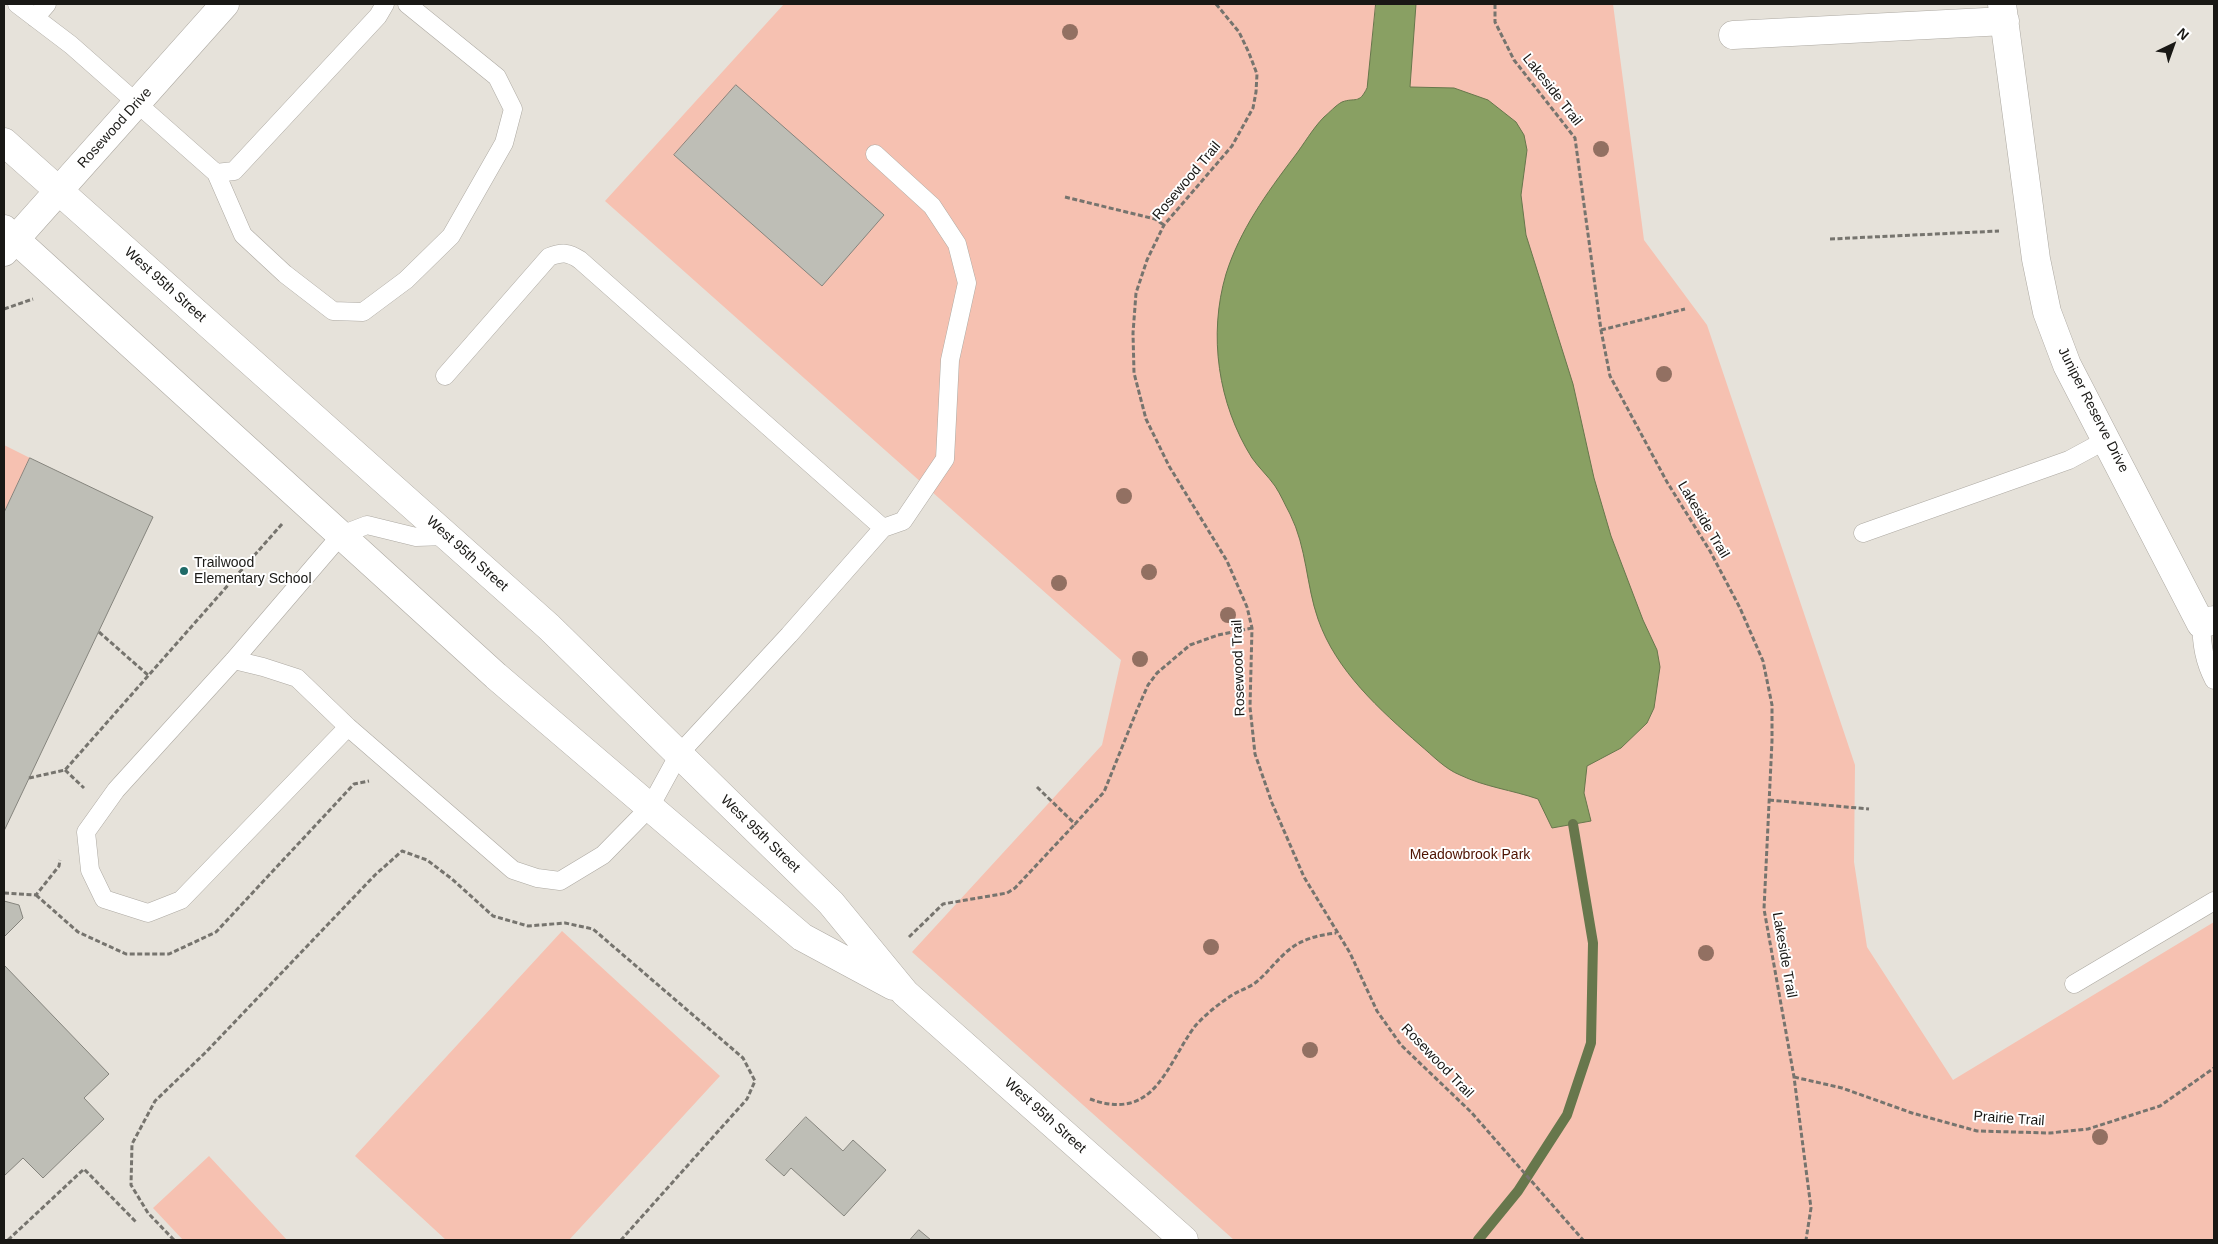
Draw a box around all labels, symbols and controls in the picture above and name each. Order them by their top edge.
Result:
north arrow [2148,20,2198,70]
text: N [2174,25,2192,43]
street label: Lakeside Trail [1519,51,1585,129]
street label: Rosewood Drive [74,84,156,172]
street label: Rosewood Trail [1149,139,1225,223]
street label: West 95th Street [121,244,209,326]
street label: Juniper Reserve Drive [2054,344,2132,476]
street label: Lakeside Trail [1673,479,1733,561]
street label: West 95th Street [423,513,511,595]
place label: Trailwood Elementary School [194,555,312,588]
marker: Trailwood Elementary School [178,565,190,577]
street label: Rosewood Trail [1229,619,1249,717]
street label: West 95th Street [717,792,803,876]
park label: Meadowbrook Park [1410,847,1530,863]
street label: Lakeside Trail [1768,911,1800,999]
street label: Rosewood Trail [1397,1020,1477,1102]
street label: West 95th Street [1001,1075,1089,1157]
street label: Prairie Trail [1973,1108,2045,1130]

